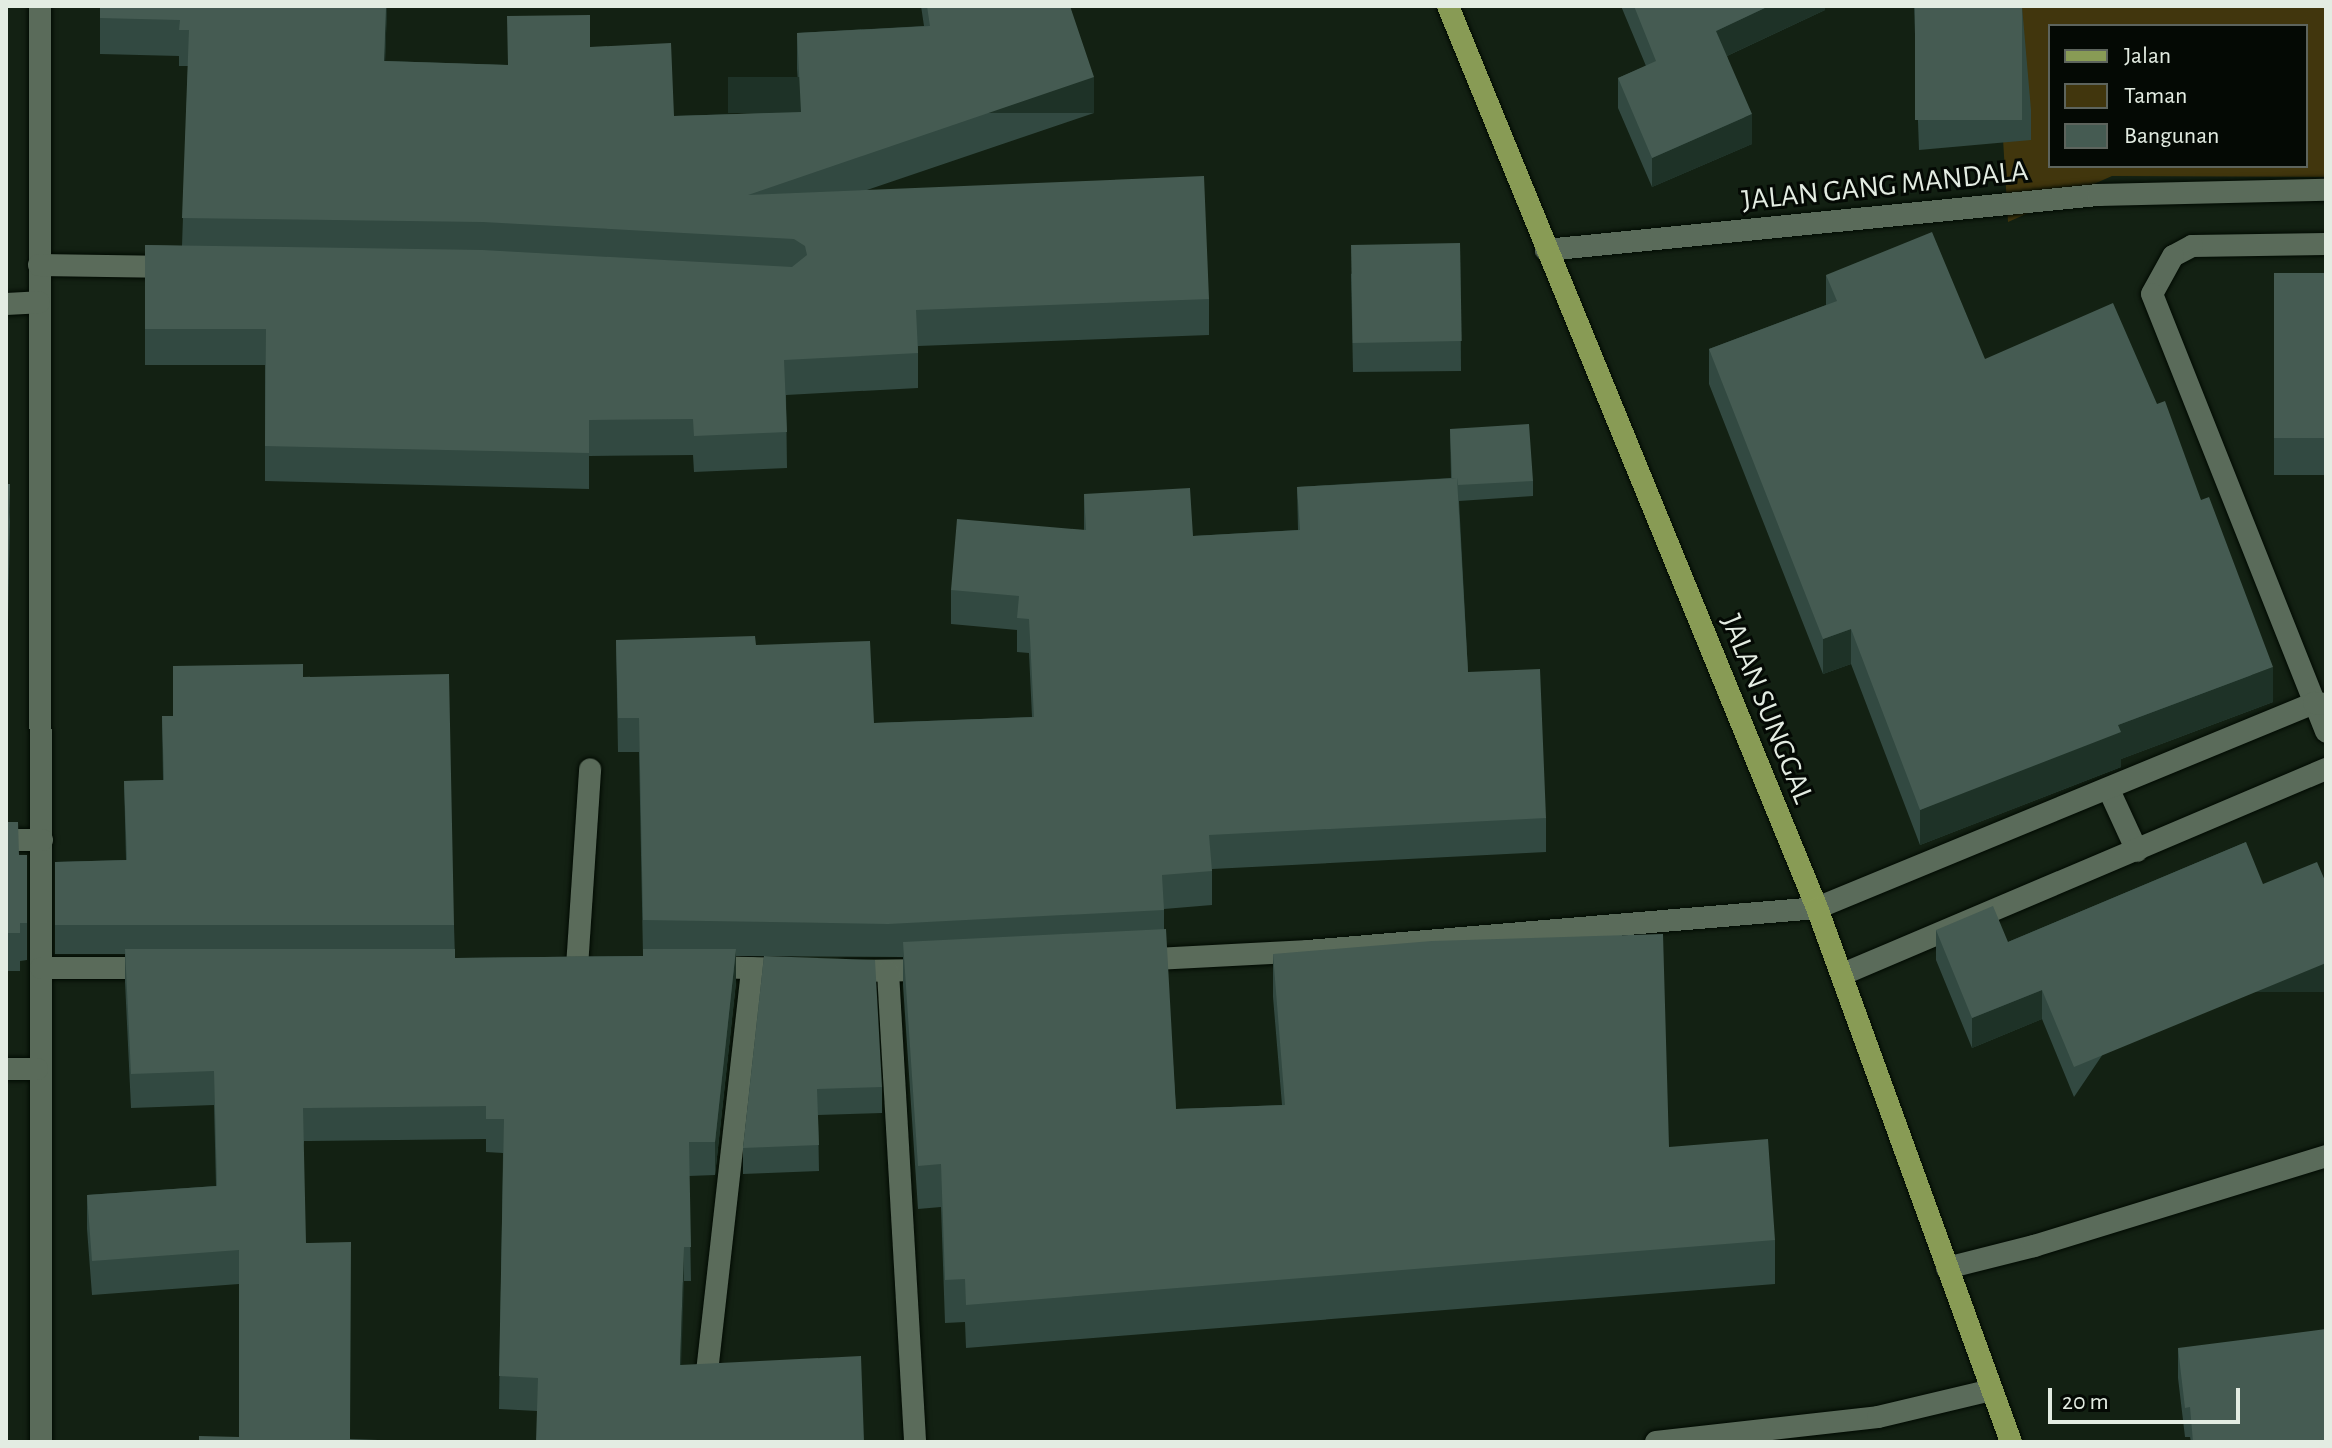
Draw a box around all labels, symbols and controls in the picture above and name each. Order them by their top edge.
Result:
legend [2048,24,2308,168]
text: Jalan [2124,44,2171,68]
text: Taman [2124,84,2187,108]
text: Bangunan [2124,124,2219,148]
street label: JALAN GANG MANDALA [1740,153,2030,219]
street label: JALAN SUNGGAL [1713,609,1821,809]
scale bar [2052,1372,2244,1422]
text: 20 m [2062,1390,2109,1414]

